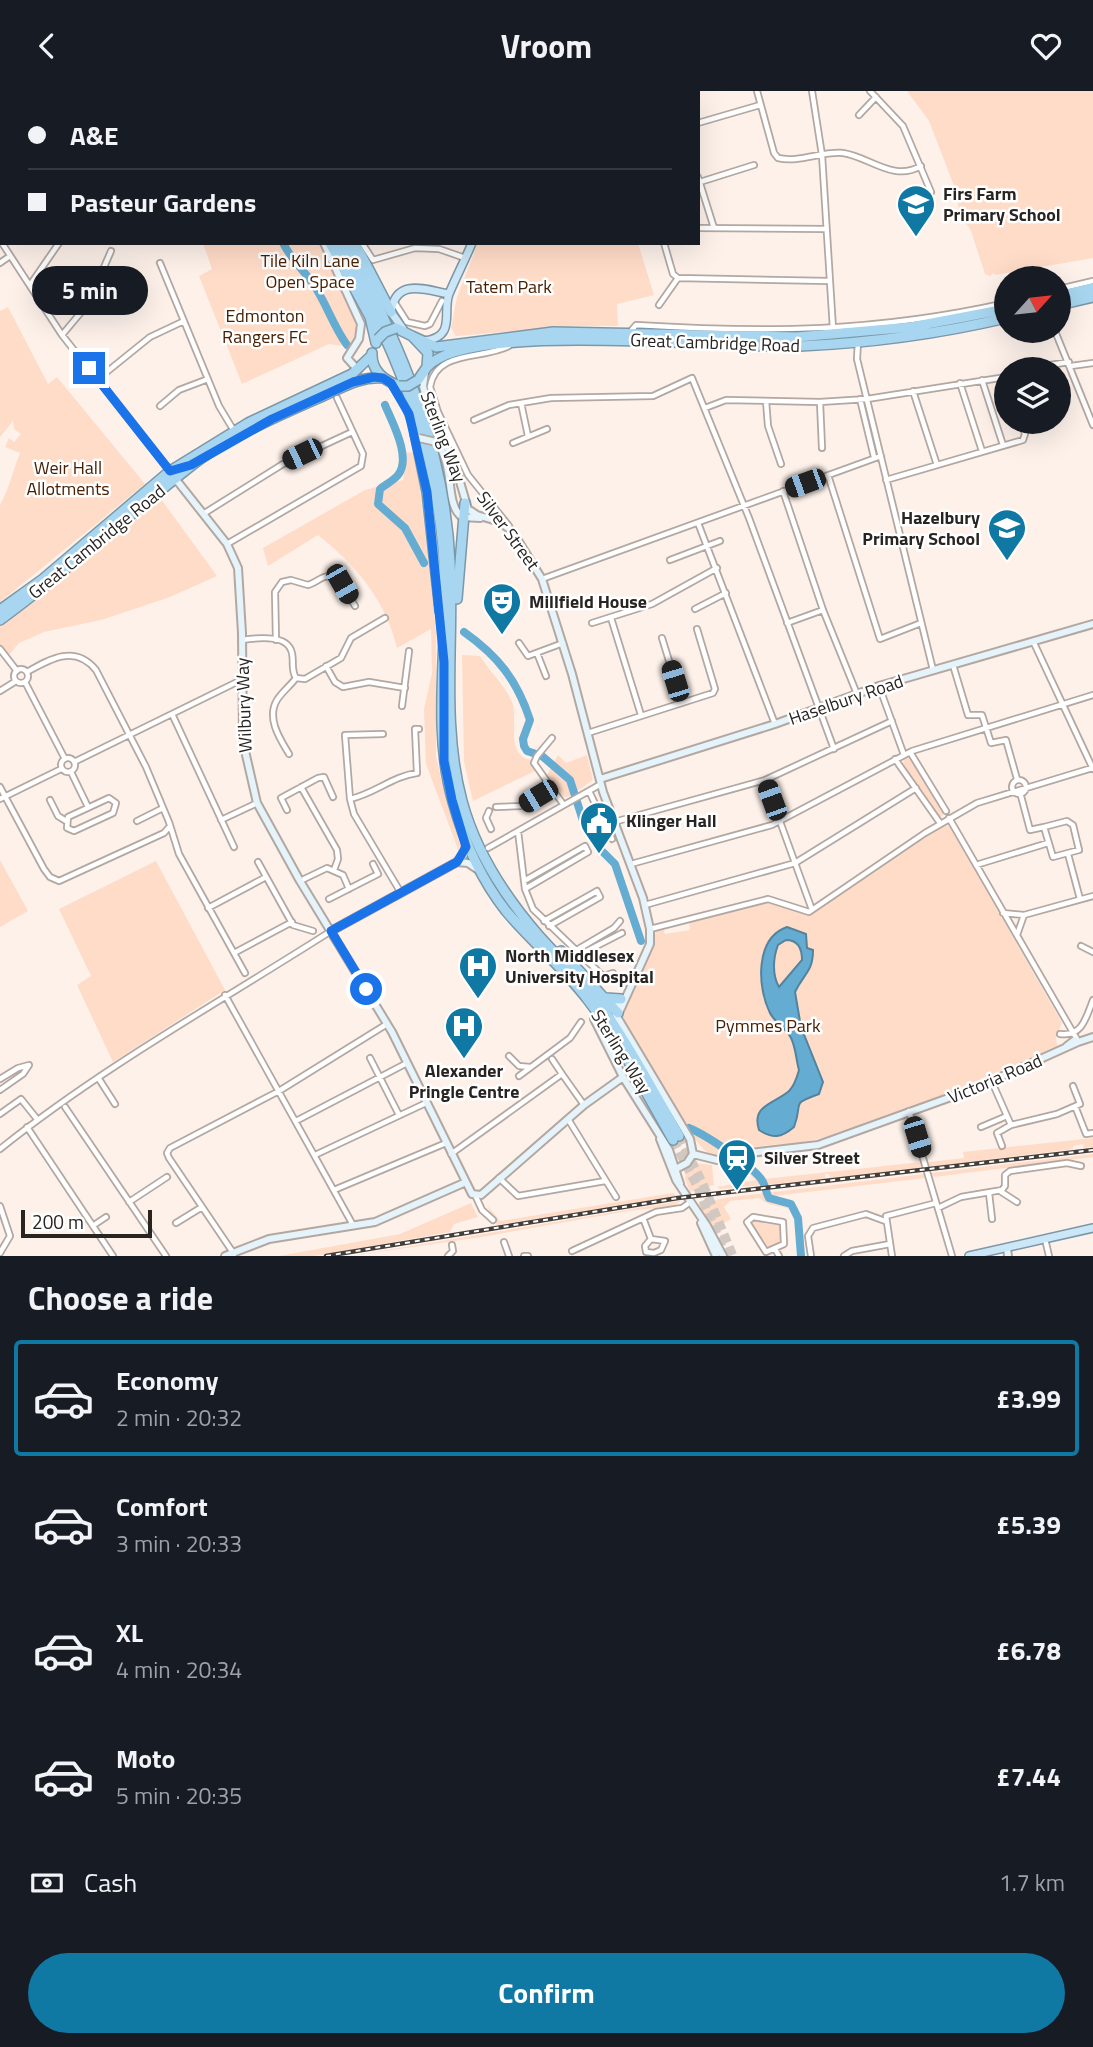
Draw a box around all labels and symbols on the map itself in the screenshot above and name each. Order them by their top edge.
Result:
place label: Firs Farm Primary School [943,180,1061,228]
school or university icon: Firs Farm Primary School [895,183,937,238]
park label: Tile Kiln Lane Open Space [261,247,359,295]
north arrow [994,266,1071,343]
callout: 5 min [31,267,147,315]
park label: Tatem Park [466,273,552,300]
park label: Edmonton Rangers FC [222,302,308,350]
street label: Great Cambridge Road [630,326,800,359]
route end [73,352,105,384]
street label: Sterling Way [414,387,473,487]
car [279,435,326,473]
park label: Weir Hall Allotments [26,454,110,502]
car [782,466,829,500]
street label: Great Cambridge Road [22,478,171,606]
street label: Silver Street [470,486,547,576]
place label: Hazelbury Primary School [862,504,980,552]
school or university icon: Hazelbury Primary School [986,507,1028,562]
car [323,561,362,607]
theatre icon: Millfield House [481,581,523,636]
place label: Millfield House [529,588,647,615]
street label: Wilbury Way [228,657,259,753]
car [659,658,692,704]
street label: Haselbury Road [785,667,907,732]
car [515,776,562,816]
car [755,777,790,823]
public building icon: Klinger Hall [578,800,620,855]
place label: Klinger Hall [626,807,717,834]
place label: North Middlesex University Hospital [505,942,654,990]
hospital icon: North Middlesex University Hospital [457,945,499,1000]
route start [350,973,382,1005]
street label: Sterling Way [585,1004,658,1100]
hospital icon: Alexander Pringle Centre [443,1005,485,1060]
park label: Pymmes Park [715,1012,821,1039]
street label: Victoria Road [943,1047,1046,1111]
place label: Alexander Pringle Centre [409,1057,519,1105]
car [901,1114,934,1160]
station icon: Silver Street [716,1137,758,1192]
place label: Silver Street [764,1144,860,1171]
scale bar [21,1207,152,1239]

